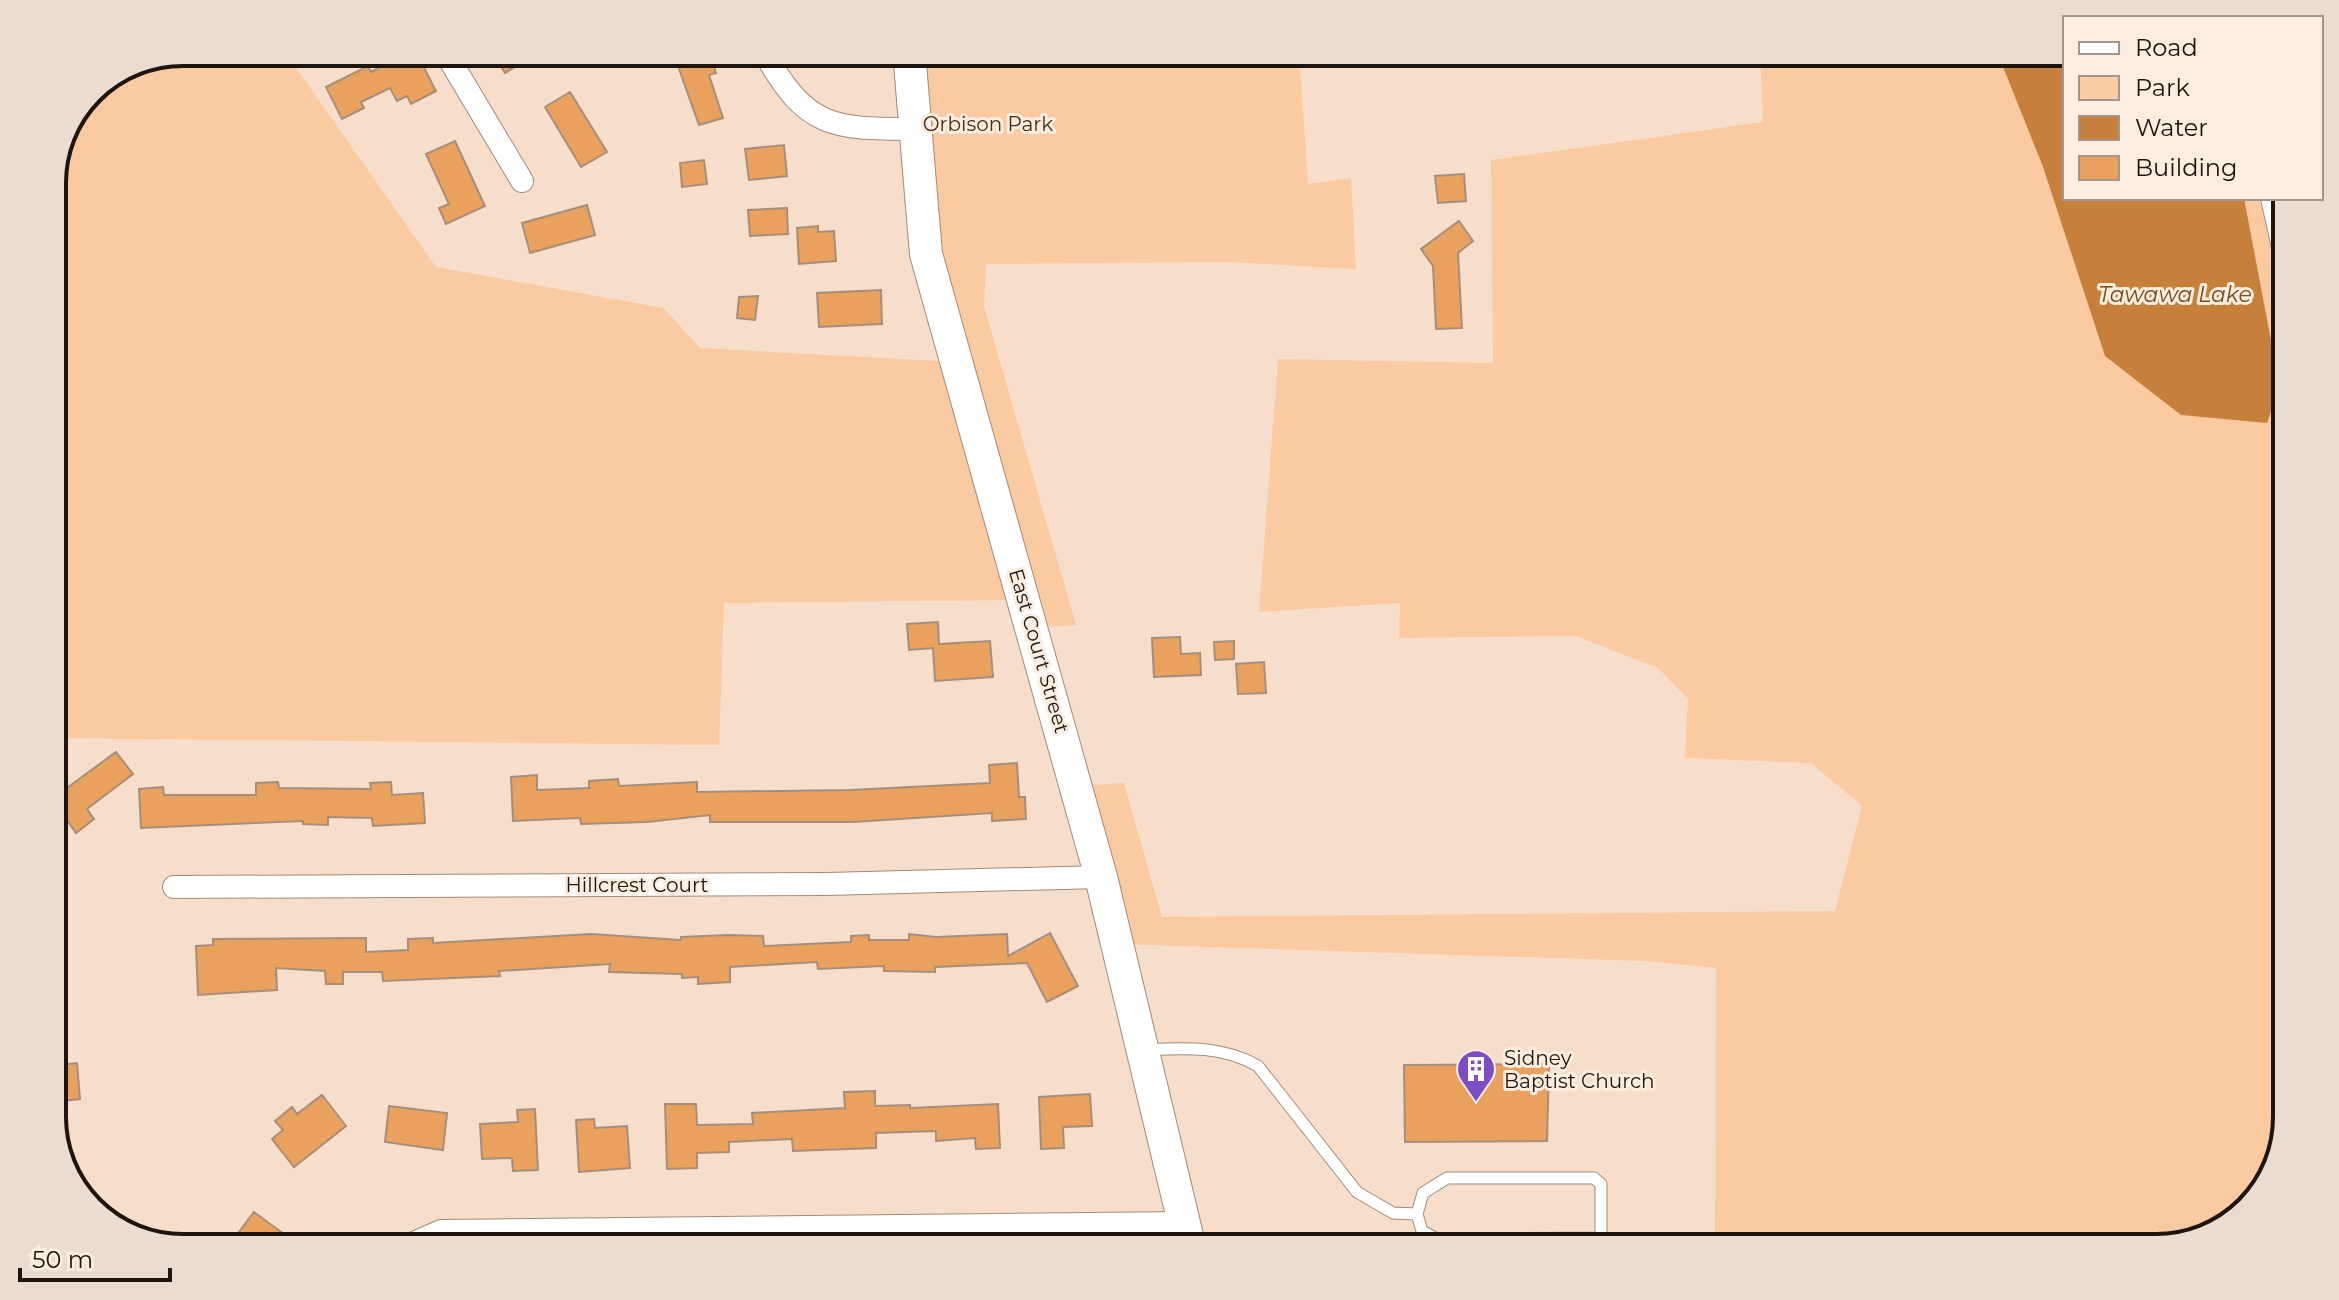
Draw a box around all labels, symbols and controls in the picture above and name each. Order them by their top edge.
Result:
legend [2063,16,2323,200]
text: Road [2135,33,2198,62]
text: Park [2135,73,2190,102]
park label: Orbison Park [923,112,1053,136]
text: Water [2135,113,2208,142]
text: Building [2135,153,2238,182]
water label: Tawawa Lake [2098,281,2252,308]
street label: East Court Street [1004,566,1074,736]
street label: Hillcrest Court [566,873,708,897]
place label: Sidney Baptist Church [1504,1046,1655,1093]
building icon: Sidney Baptist Church [1455,1048,1497,1103]
scale bar [20,1232,170,1282]
text: 50 m [32,1245,93,1274]

